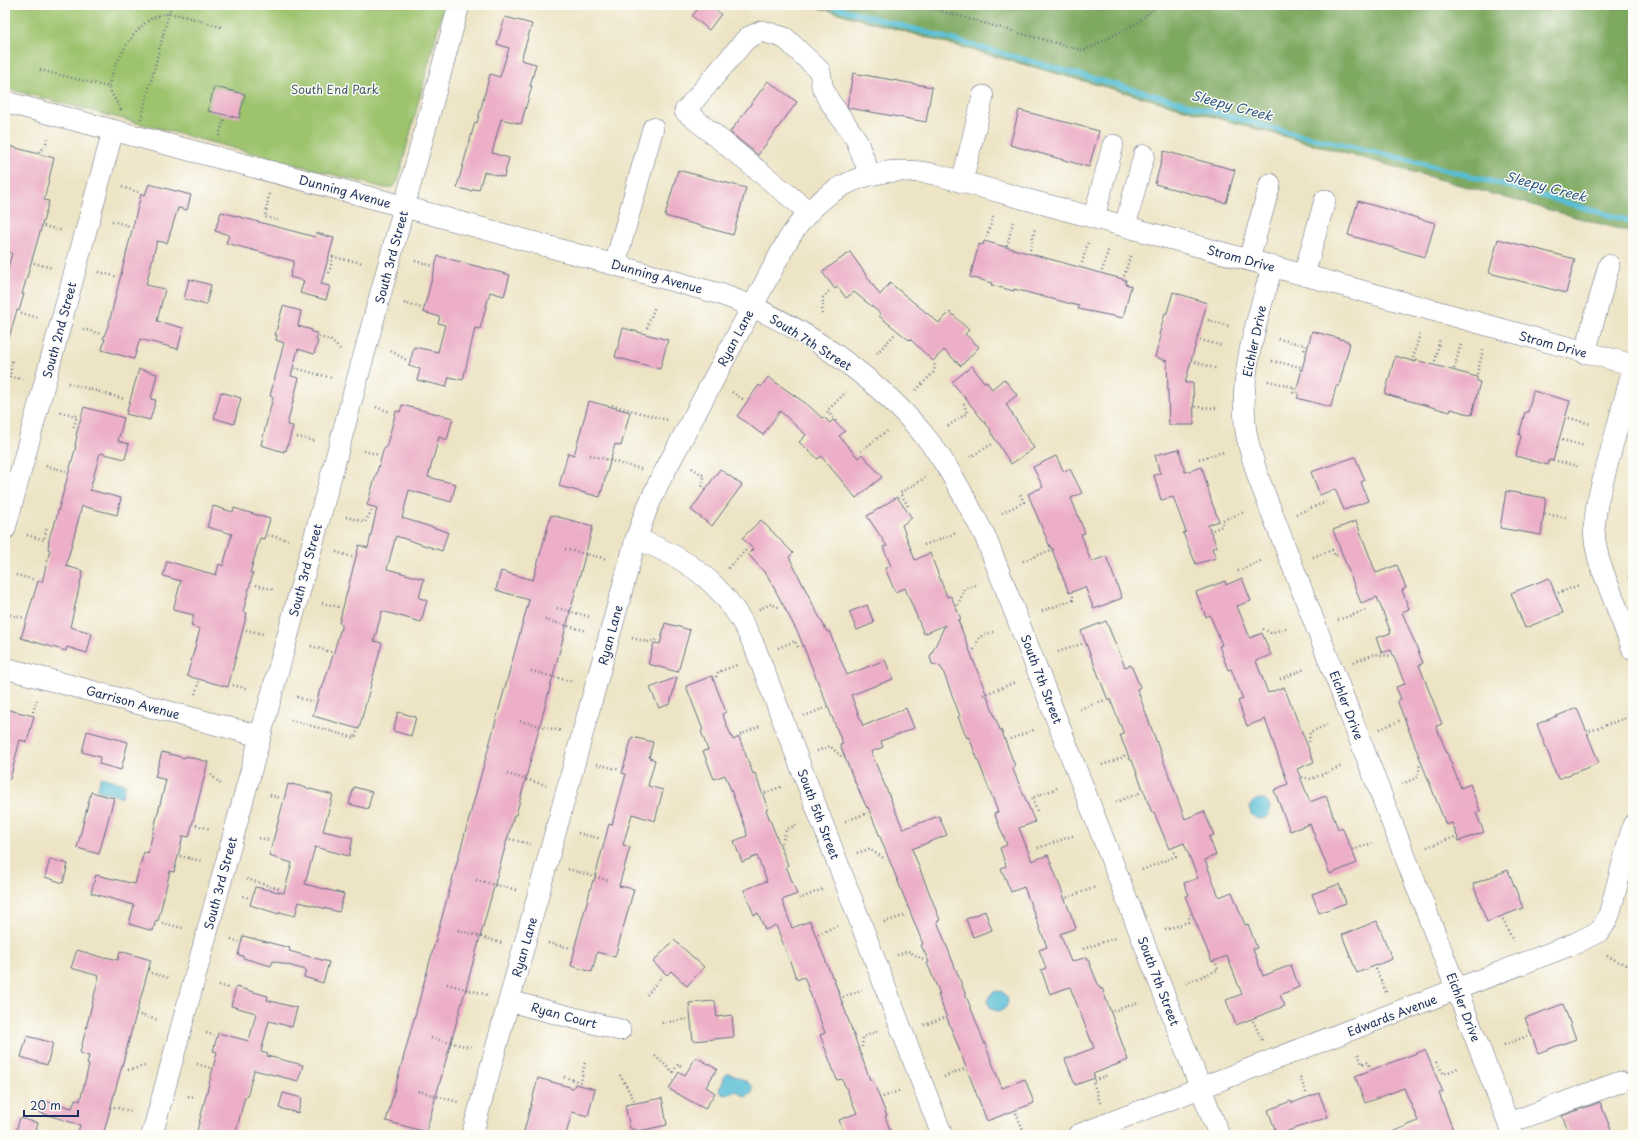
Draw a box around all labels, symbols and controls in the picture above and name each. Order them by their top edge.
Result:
park label: South End Park [291,80,379,98]
water label: Sleepy Creek [1189,85,1276,125]
water label: Sleepy Creek [1503,166,1590,206]
street label: Dunning Avenue [297,170,393,212]
street label: South 3rd Street [370,208,412,305]
street label: Strom Drive [1205,240,1277,276]
street label: Dunning Avenue [609,254,705,298]
street label: South 2nd Street [38,280,80,380]
street label: Eichler Drive [1238,304,1270,378]
street label: Ryan Lane [713,307,757,369]
street label: South 7th Street [766,309,856,375]
street label: Strom Drive [1517,326,1589,362]
street label: South 3rd Street [284,521,326,618]
street label: Ryan Lane [593,603,627,667]
street label: South 7th Street [1017,632,1067,726]
street label: Eichler Drive [1326,668,1368,742]
street label: Garrison Avenue [84,681,182,723]
street label: South 5th Street [794,766,845,862]
street label: South 3rd Street [199,834,241,931]
street label: Ryan Lane [507,915,541,979]
street label: South 7th Street [1134,934,1184,1028]
street label: Eichler Drive [1443,970,1485,1044]
street label: Edwards Avenue [1345,989,1440,1040]
street label: Ryan Court [529,998,599,1032]
scale bar [24,1092,78,1118]
text: 20 m [30,1096,61,1114]

